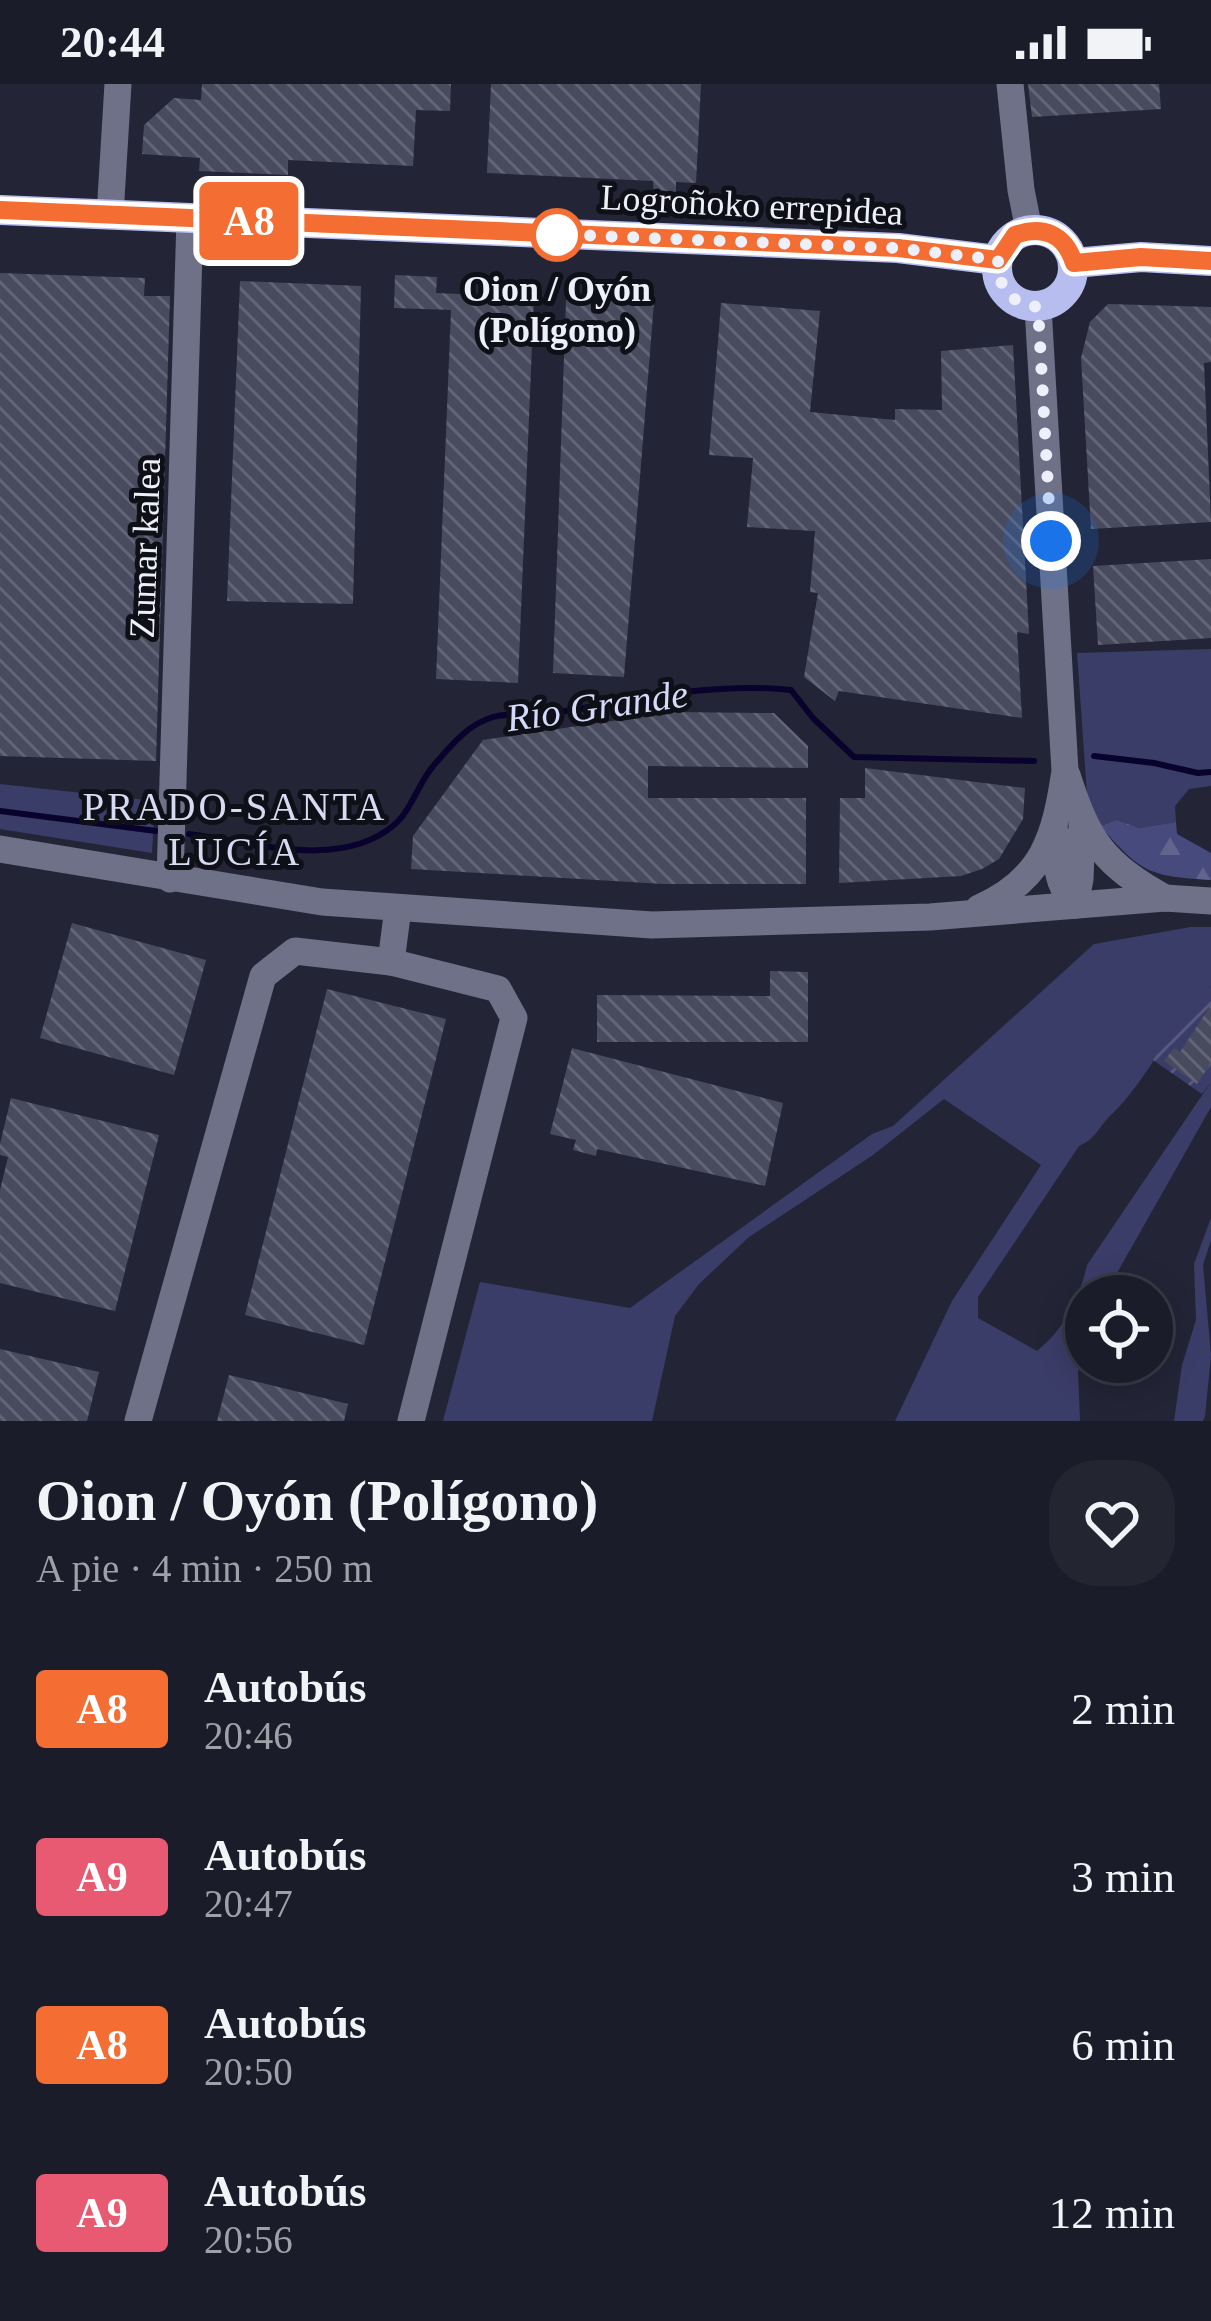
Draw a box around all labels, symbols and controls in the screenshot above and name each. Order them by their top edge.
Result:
text: 20:44 [60,17,165,67]
street label: Logroñoko errepidea [600,177,904,233]
line badge: A8 [195,182,303,260]
text: A8 [223,198,275,244]
marker: Oion / Oyón (Polígono) [532,210,582,260]
place label: Oion / Oyón (Polígono) [463,269,651,350]
street label: Zumar kalea [122,457,168,639]
your location [1021,511,1081,571]
water label: Río Grande [502,671,691,740]
district label: PRADO-SANTA LUCÍA [82,785,388,873]
map controls [1065,1275,1173,1383]
button: locate [1065,1275,1173,1383]
button: heart [1049,1460,1175,1586]
text: Oion / Oyón (Polígono) [36,1469,598,1532]
text: A pie · 4 min · 250 m [36,1547,373,1590]
text: Autobús [204,1662,367,1712]
text: 2 min [1071,1684,1175,1734]
text: A8 [76,1686,128,1732]
text: 20:46 [204,1714,293,1757]
text: Autobús [204,1830,367,1880]
text: 3 min [1071,1852,1175,1902]
text: A9 [76,1854,128,1900]
text: 20:47 [204,1882,293,1925]
text: Autobús [204,1998,367,2048]
text: 6 min [1071,2020,1175,2070]
text: A8 [76,2022,128,2068]
text: 20:50 [204,2050,293,2093]
text: Autobús [204,2166,367,2216]
text: 12 min [1049,2188,1175,2238]
text: A9 [76,2190,128,2236]
text: 20:56 [204,2218,293,2261]

